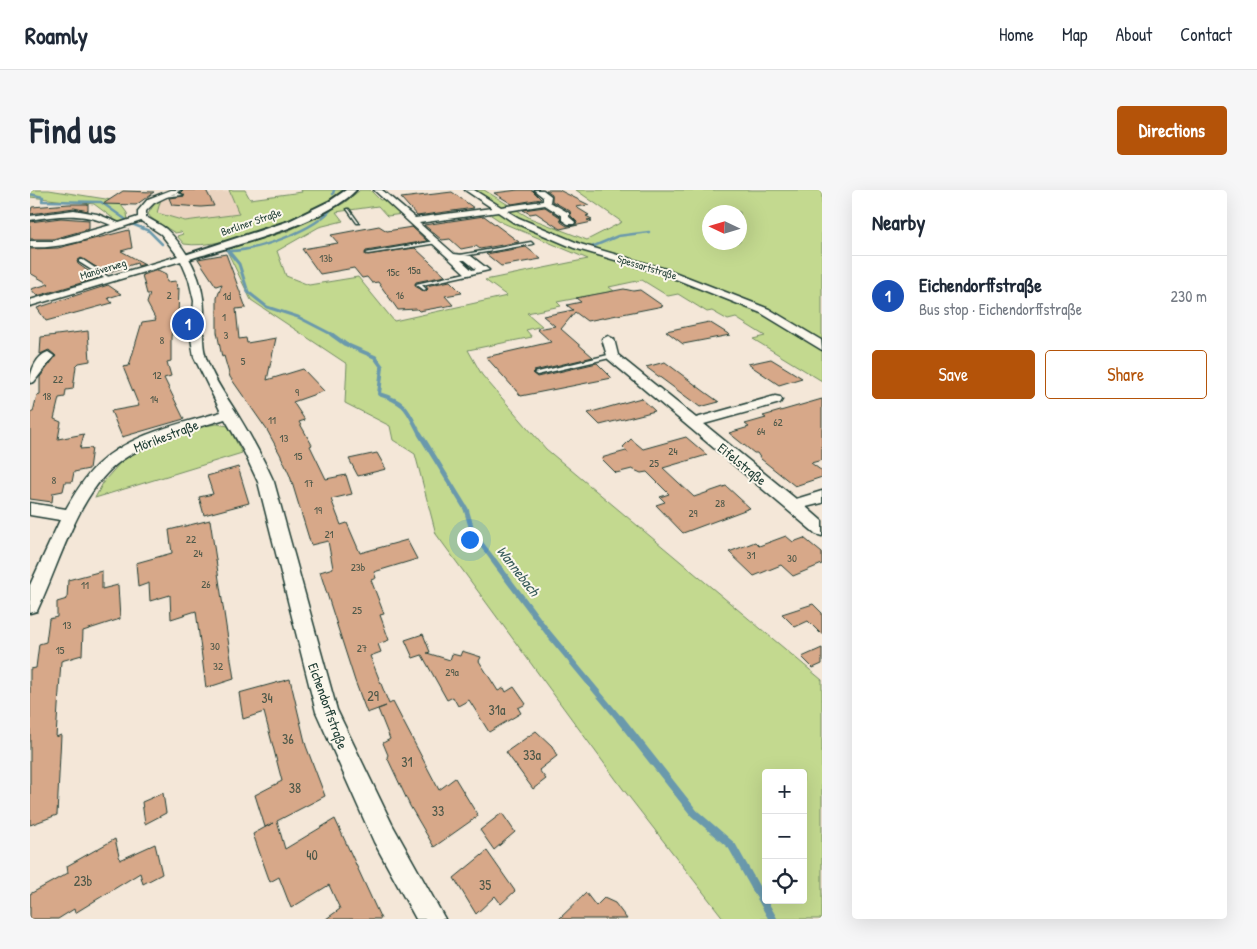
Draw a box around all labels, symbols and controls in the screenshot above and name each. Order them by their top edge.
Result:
text: Roamly [25,19,88,51]
text: Home [999,22,1034,47]
text: Map [1062,22,1087,47]
text: About [1115,22,1152,47]
text: Contact [1180,22,1232,47]
button: Directions [1117,106,1227,155]
text: Find us [30,107,116,154]
street label: Berliner Straße [219,205,284,239]
north arrow [702,205,747,250]
text: Nearby [872,208,925,237]
house number: 13b [319,251,333,265]
street label: Spessartstraße [615,251,679,283]
street label: Manöverweg [78,255,128,283]
house number: 15a [408,263,421,277]
house number: 15c [387,265,400,279]
text: Eichendorffstraße [919,272,1042,298]
text: 1 [885,285,891,307]
text: 230 m [1171,285,1207,307]
house number: 2 [166,288,172,302]
house number: 16 [396,288,405,302]
house number: 1d [223,289,232,303]
text: Bus stop · Eichendorffstraße [919,298,1082,320]
pin: 1 [172,305,204,343]
house number: 1 [222,310,226,324]
house number: 3 [224,328,229,342]
house number: 8 [160,333,165,347]
button: Save [872,350,1035,399]
button: Share [1045,350,1207,399]
house number: 5 [241,354,246,368]
house number: 12 [152,368,162,382]
house number: 22 [53,372,63,386]
house number: 9 [295,385,299,399]
house number: 18 [43,389,52,403]
house number: 14 [150,392,158,406]
house number: 11 [268,413,276,427]
street label: Mörikestraße [131,414,202,458]
house number: 62 [773,415,783,429]
house number: 64 [757,424,765,438]
house number: 13 [280,431,289,445]
street label: Eifelstraße [713,438,771,490]
house number: 24 [668,444,678,458]
house number: 15 [294,449,303,463]
house number: 25 [649,456,659,470]
house number: 8 [52,473,57,487]
house number: 17 [304,476,314,490]
house number: 28 [715,496,725,510]
house number: 19 [314,503,322,517]
house number: 29 [688,506,698,520]
house number: 21 [324,527,334,541]
your location [457,527,483,553]
house number: 22 [186,532,196,546]
water label: Wannebach [492,541,546,602]
house number: 24 [193,546,203,560]
house number: 31 [747,548,755,562]
house number: 30 [787,551,797,565]
house number: 23b [351,560,366,574]
house number: 26 [201,577,211,591]
house number: 11 [81,578,89,592]
house number: 25 [352,603,362,617]
house number: 13 [63,618,72,632]
house number: 30 [210,639,220,653]
house number: 27 [357,641,367,655]
house number: 15 [56,643,65,657]
house number: 32 [213,659,223,673]
street label: Eichendorffstraße [303,660,353,752]
house number: 29a [445,665,459,679]
house number: 29 [367,686,379,705]
house number: 34 [261,688,273,707]
house number: 31a [489,700,506,719]
house number: 36 [282,729,294,748]
house number: 33a [523,745,542,764]
house number: 31 [401,752,413,771]
map controls [762,769,807,904]
button: + [762,769,807,814]
house number: 38 [289,778,301,797]
house number: 33 [432,801,444,820]
button: − [762,814,807,859]
house number: 40 [306,845,318,864]
button: locate [762,859,807,904]
house number: 23b [74,871,93,890]
house number: 35 [479,875,491,894]

